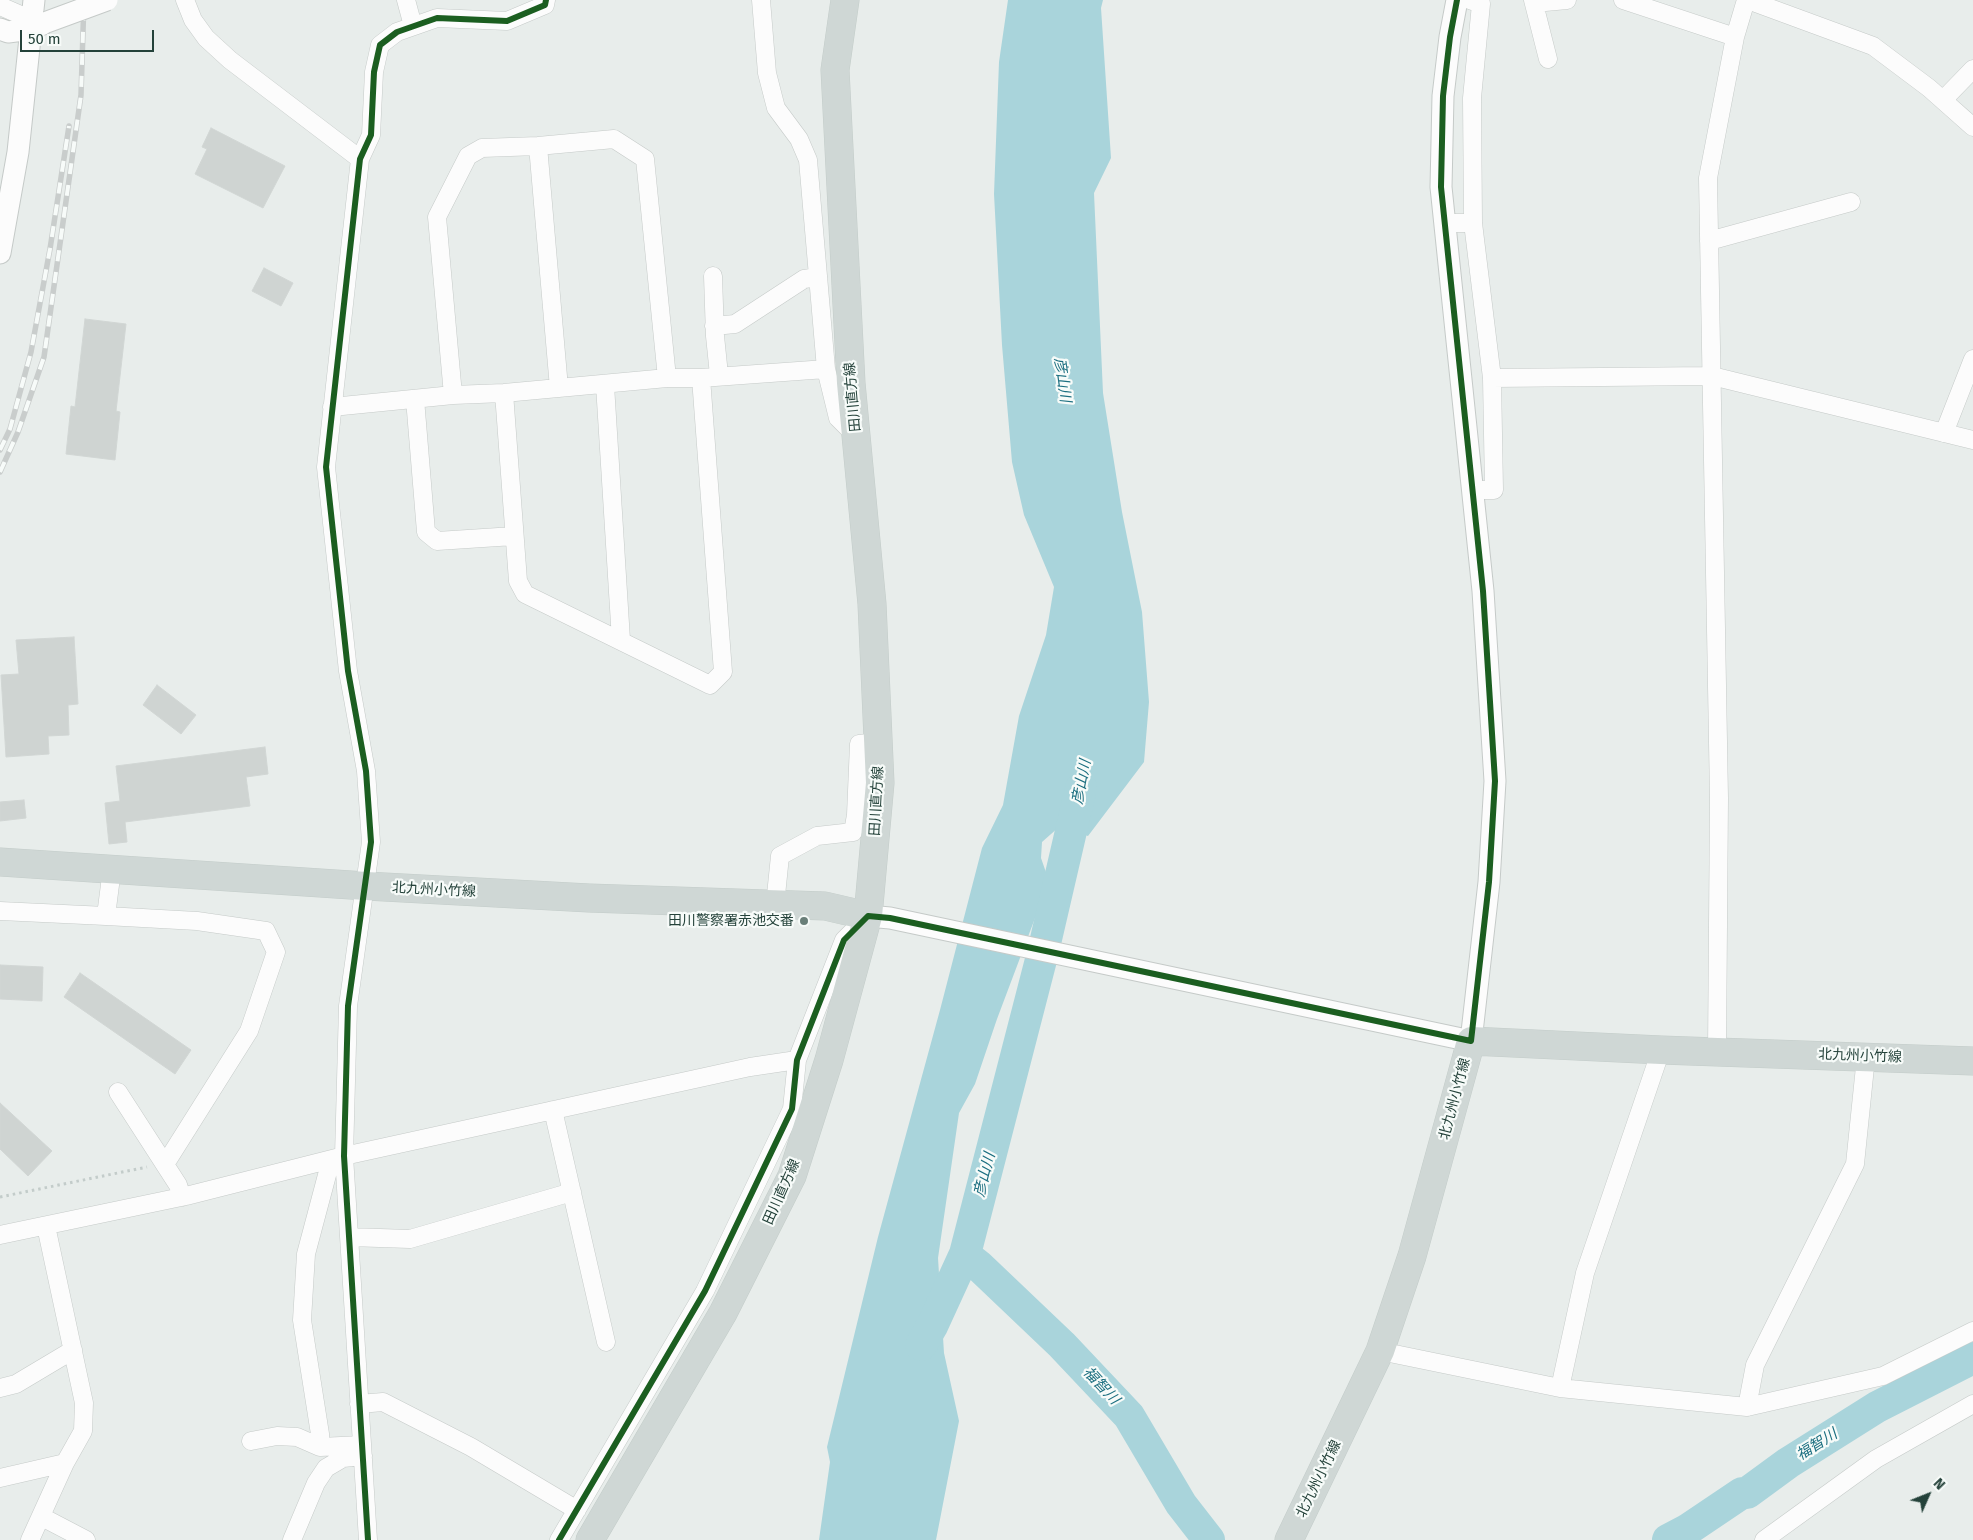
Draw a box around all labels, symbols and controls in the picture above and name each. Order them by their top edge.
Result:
scale bar [22,20,156,52]
text: 50 m [28,30,61,48]
water label: 彦山川 [1050,356,1074,404]
street label: 田川直方線 [842,361,864,433]
water label: 彦山川 [1069,758,1095,806]
street label: 田川直方線 [867,766,887,836]
street label: 北九州小竹線 [392,879,476,901]
place label: 田川警察署赤池交番 [668,913,794,929]
marker: 田川警察署赤池交番 [798,915,810,927]
street label: 北九州小竹線 [1818,1046,1902,1066]
street label: 北九州小竹線 [1436,1056,1474,1142]
water label: 彦山川 [971,1151,999,1199]
street label: 田川直方線 [760,1157,804,1227]
water label: 福智川 [1079,1363,1123,1409]
water label: 福智川 [1793,1425,1841,1465]
street label: 北九州小竹線 [1293,1438,1345,1520]
north arrow [1903,1470,1953,1520]
text: N [1930,1475,1948,1493]

